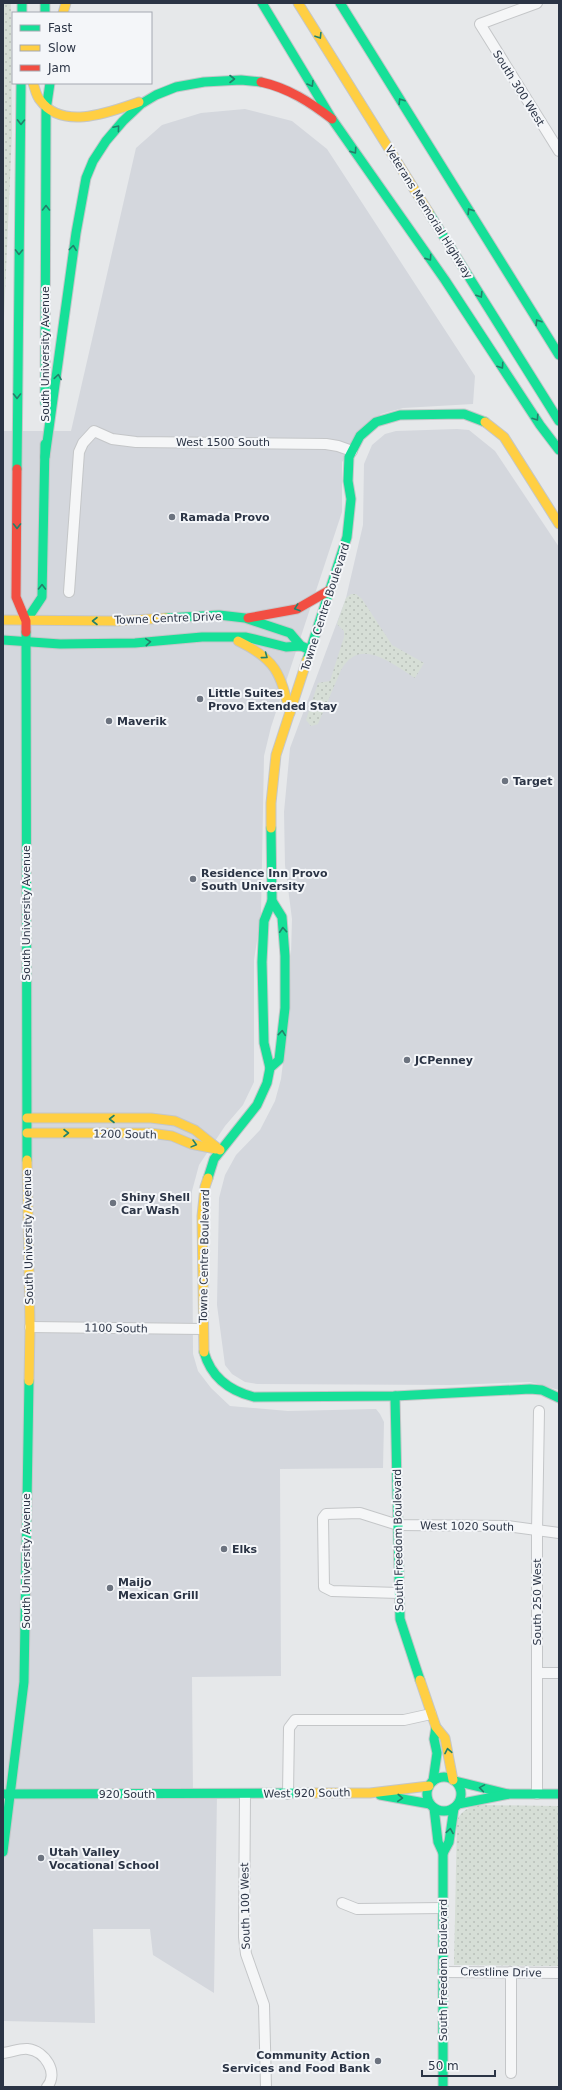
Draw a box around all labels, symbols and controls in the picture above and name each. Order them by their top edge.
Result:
legend [12,12,152,84]
text: Fast [48,21,72,35]
one-way arrow [314,32,322,39]
text: Slow [48,41,76,55]
street label: South 300 West [490,48,548,129]
text: Jam [47,61,71,75]
one-way arrow [229,75,235,83]
one-way arrow [306,80,314,87]
one-way arrow [398,98,406,105]
one-way arrow [17,119,25,125]
one-way arrow [112,126,119,133]
street label: Veterans Memorial Highway [382,143,475,281]
one-way arrow [349,147,356,154]
one-way arrow [42,205,50,211]
one-way arrow [467,209,474,216]
one-way arrow [68,245,77,251]
one-way arrow [15,249,23,255]
one-way arrow [424,253,431,260]
street label: South University Avenue [39,286,52,422]
one-way arrow [476,291,483,298]
one-way arrow [536,319,543,326]
one-way arrow [496,362,504,369]
one-way arrow [53,374,62,380]
one-way arrow [13,393,21,399]
one-way arrow [531,414,538,421]
street label: West 1500 South [176,436,270,449]
place label: Ramada Provo [180,511,270,524]
marker: Ramada Provo [167,512,177,522]
one-way arrow [13,523,21,529]
street label: Towne Centre Boulevard [298,542,352,674]
one-way arrow [38,584,46,590]
one-way arrow [293,604,300,612]
street label: Towne Centre Drive [113,610,222,627]
one-way arrow [92,617,98,625]
one-way arrow [145,638,151,647]
one-way arrow [260,651,267,658]
place label: Little Suites Provo Extended Stay [208,687,337,713]
marker: Little Suites Provo Extended Stay [195,694,205,704]
place label: Maverik [117,715,167,728]
marker: Maverik [104,716,114,726]
place label: Target [513,775,553,788]
marker: Target [500,776,510,786]
street label: South University Avenue [20,845,33,981]
place label: Residence Inn Provo South University [201,867,328,893]
marker: Residence Inn Provo South University [188,874,198,884]
one-way arrow [279,927,288,933]
one-way arrow [278,1030,287,1036]
place label: JCPenney [414,1054,473,1067]
marker: JCPenney [402,1055,412,1065]
one-way arrow [109,1115,115,1123]
street label: 1200 South [93,1127,157,1142]
one-way arrow [63,1129,69,1137]
one-way arrow [191,1139,198,1148]
street label: South University Avenue [21,1169,36,1305]
street label: Towne Centre Boulevard [197,1189,212,1324]
place label: Shiny Shell Car Wash [121,1191,190,1217]
marker: Shiny Shell Car Wash [108,1198,118,1208]
street label: 1100 South [84,1321,148,1336]
street label: South Freedom Boulevard [391,1469,406,1611]
street label: South University Avenue [20,1493,33,1629]
street label: West 1020 South [420,1519,514,1534]
place label: Elks [232,1543,258,1556]
marker: Elks [219,1544,229,1554]
street label: South 250 West [531,1558,544,1646]
place label: Maijo Mexican Grill [118,1576,199,1602]
marker: Maijo Mexican Grill [105,1583,115,1593]
one-way arrow [444,1748,453,1754]
one-way arrow [479,1784,485,1793]
street label: West 920 South [263,1786,351,1801]
street label: 920 South [99,1788,155,1801]
one-way arrow [397,1794,403,1803]
one-way arrow [445,1828,454,1834]
place label: Utah Valley Vocational School [49,1846,159,1872]
marker: Utah Valley Vocational School [36,1853,46,1863]
street label: South 100 West [238,1862,253,1950]
street label: South Freedom Boulevard [437,1899,450,2041]
street label: Crestline Drive [460,1965,542,1980]
place label: Community Action Services and Food Bank [222,2049,371,2075]
scale bar [422,2052,495,2078]
marker: Community Action Services and Food Bank [373,2056,383,2066]
text: 50 m [428,2059,459,2073]

